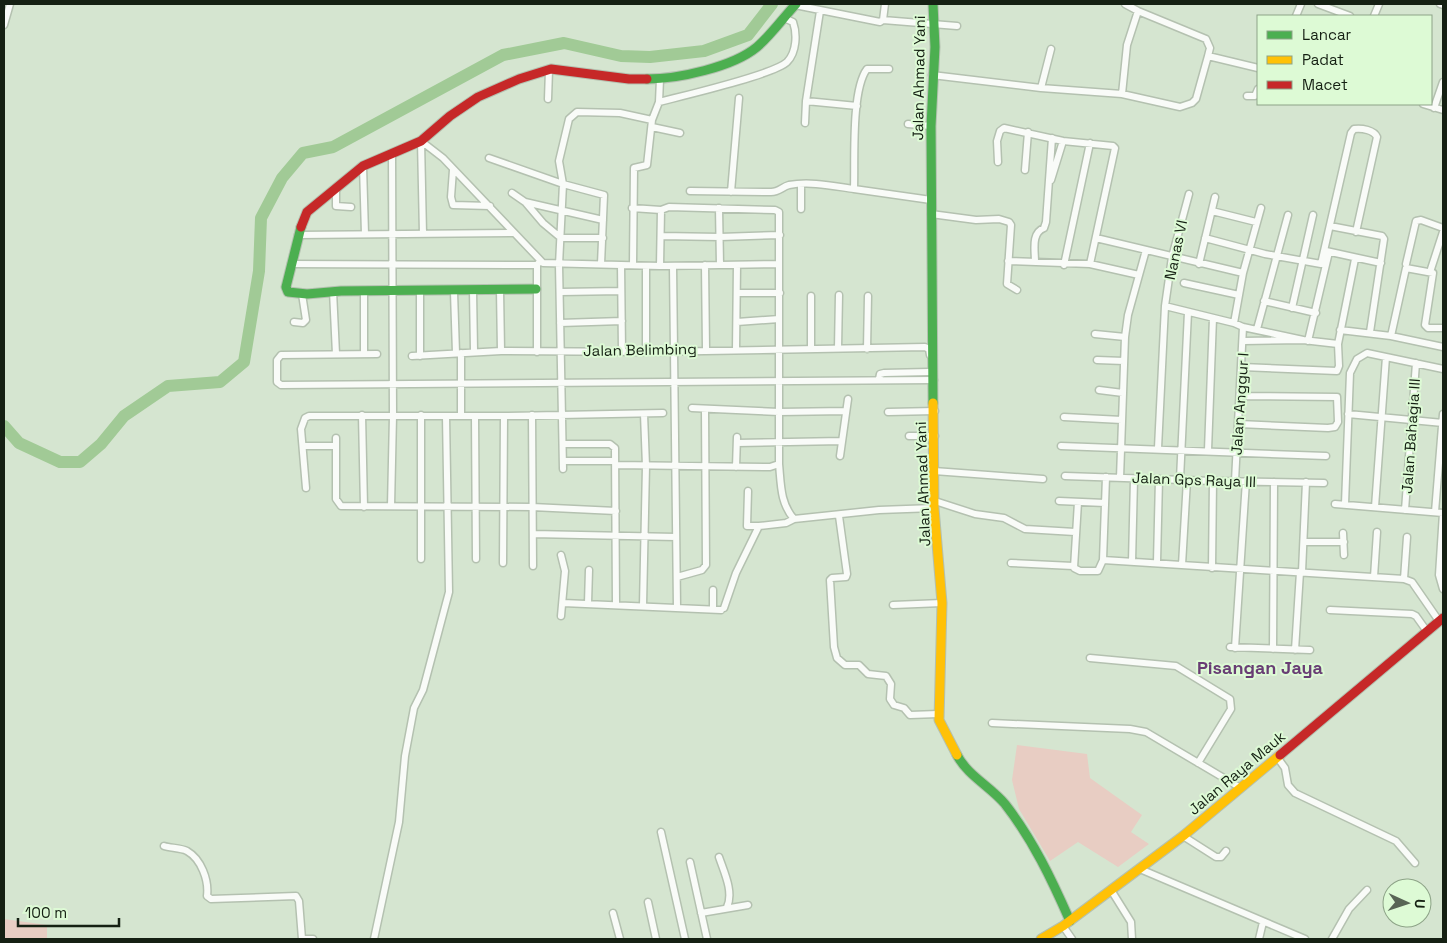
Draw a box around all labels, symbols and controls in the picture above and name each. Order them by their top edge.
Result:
street label: Jalan Ahmad Yani [908,15,929,141]
legend [1257,15,1432,105]
text: Lancar [1302,25,1352,44]
text: Padat [1302,50,1344,69]
text: Macet [1302,75,1348,94]
street label: Nanas VI [1160,218,1191,282]
street label: Jalan Belimbing [583,339,697,360]
street label: Jalan Anggur I [1226,352,1253,456]
street label: Jalan Bahagia III [1397,378,1424,494]
street label: Jalan Ahmad Yani [911,421,934,547]
street label: Jalan Gps Raya III [1132,468,1256,491]
district label: Pisangan Jaya [1197,656,1324,679]
street label: Jalan Raya Mauk [1184,727,1289,819]
north arrow [1382,878,1432,928]
scale bar [18,896,119,928]
text: U [1411,899,1429,909]
text: 100 m [25,903,67,922]

